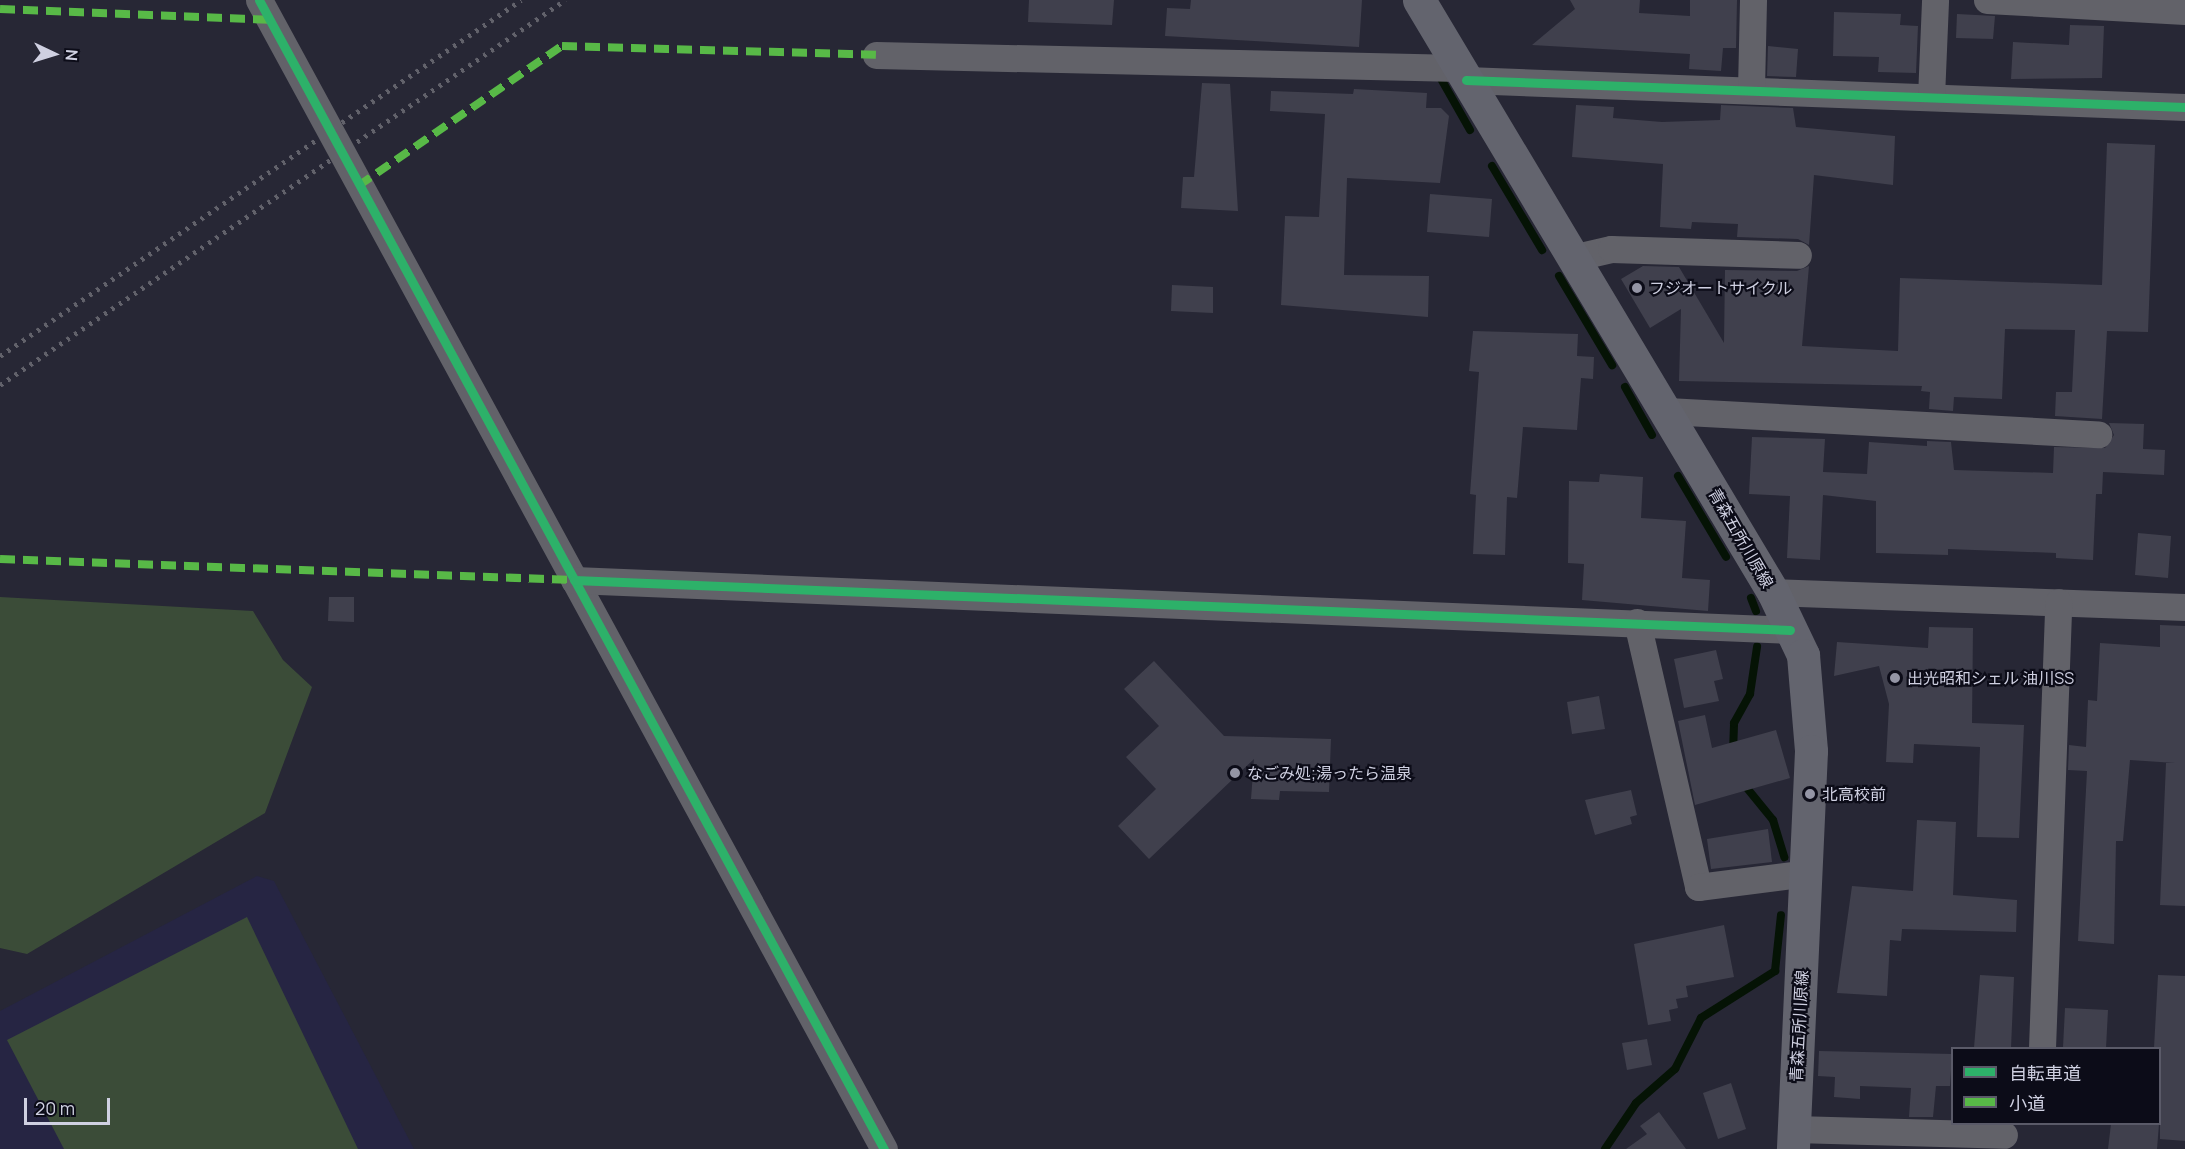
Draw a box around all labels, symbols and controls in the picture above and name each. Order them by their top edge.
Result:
north arrow [24,24,84,84]
text: N [61,49,83,62]
place label: フジオートサイクル [1649,278,1793,298]
marker: フジオートサイクル [1630,281,1644,295]
street label: 青森五所川原線 [1705,485,1777,591]
place label: 出光昭和シェル 油川SS [1907,668,2074,688]
marker: 出光昭和シェル 油川SS [1888,671,1902,685]
place label: なごみ処;湯ったら温泉 [1247,763,1412,783]
marker: なごみ処;湯ったら温泉 [1228,766,1242,780]
place label: 北高校前 [1822,784,1886,804]
marker: 北高校前 [1803,787,1817,801]
street label: 青森五所川原線 [1786,970,1812,1082]
legend [1951,1047,2161,1125]
text: 自転車道 [2009,1061,2081,1085]
scale bar [27,1086,112,1124]
text: 小道 [2009,1091,2045,1115]
text: 20 m [35,1096,75,1120]

